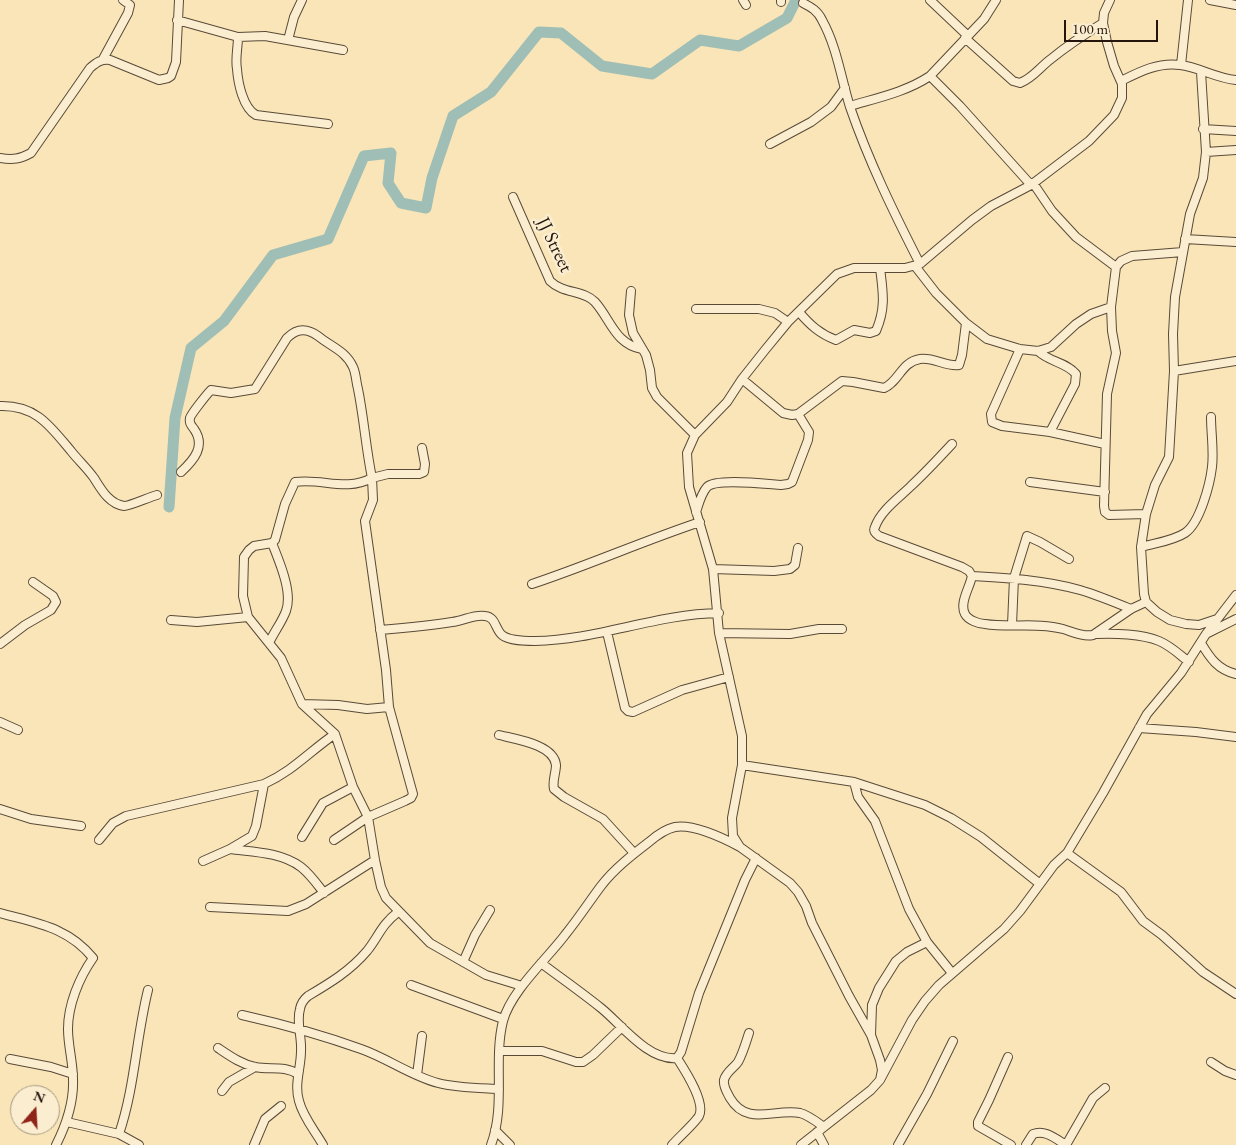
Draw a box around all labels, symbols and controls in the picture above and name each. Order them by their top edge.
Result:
scale bar [1066,10,1160,42]
text: 100 m [1072,19,1108,38]
street label: JJ Street [531,214,577,276]
north arrow [10,1085,60,1135]
text: N [31,1086,48,1107]

